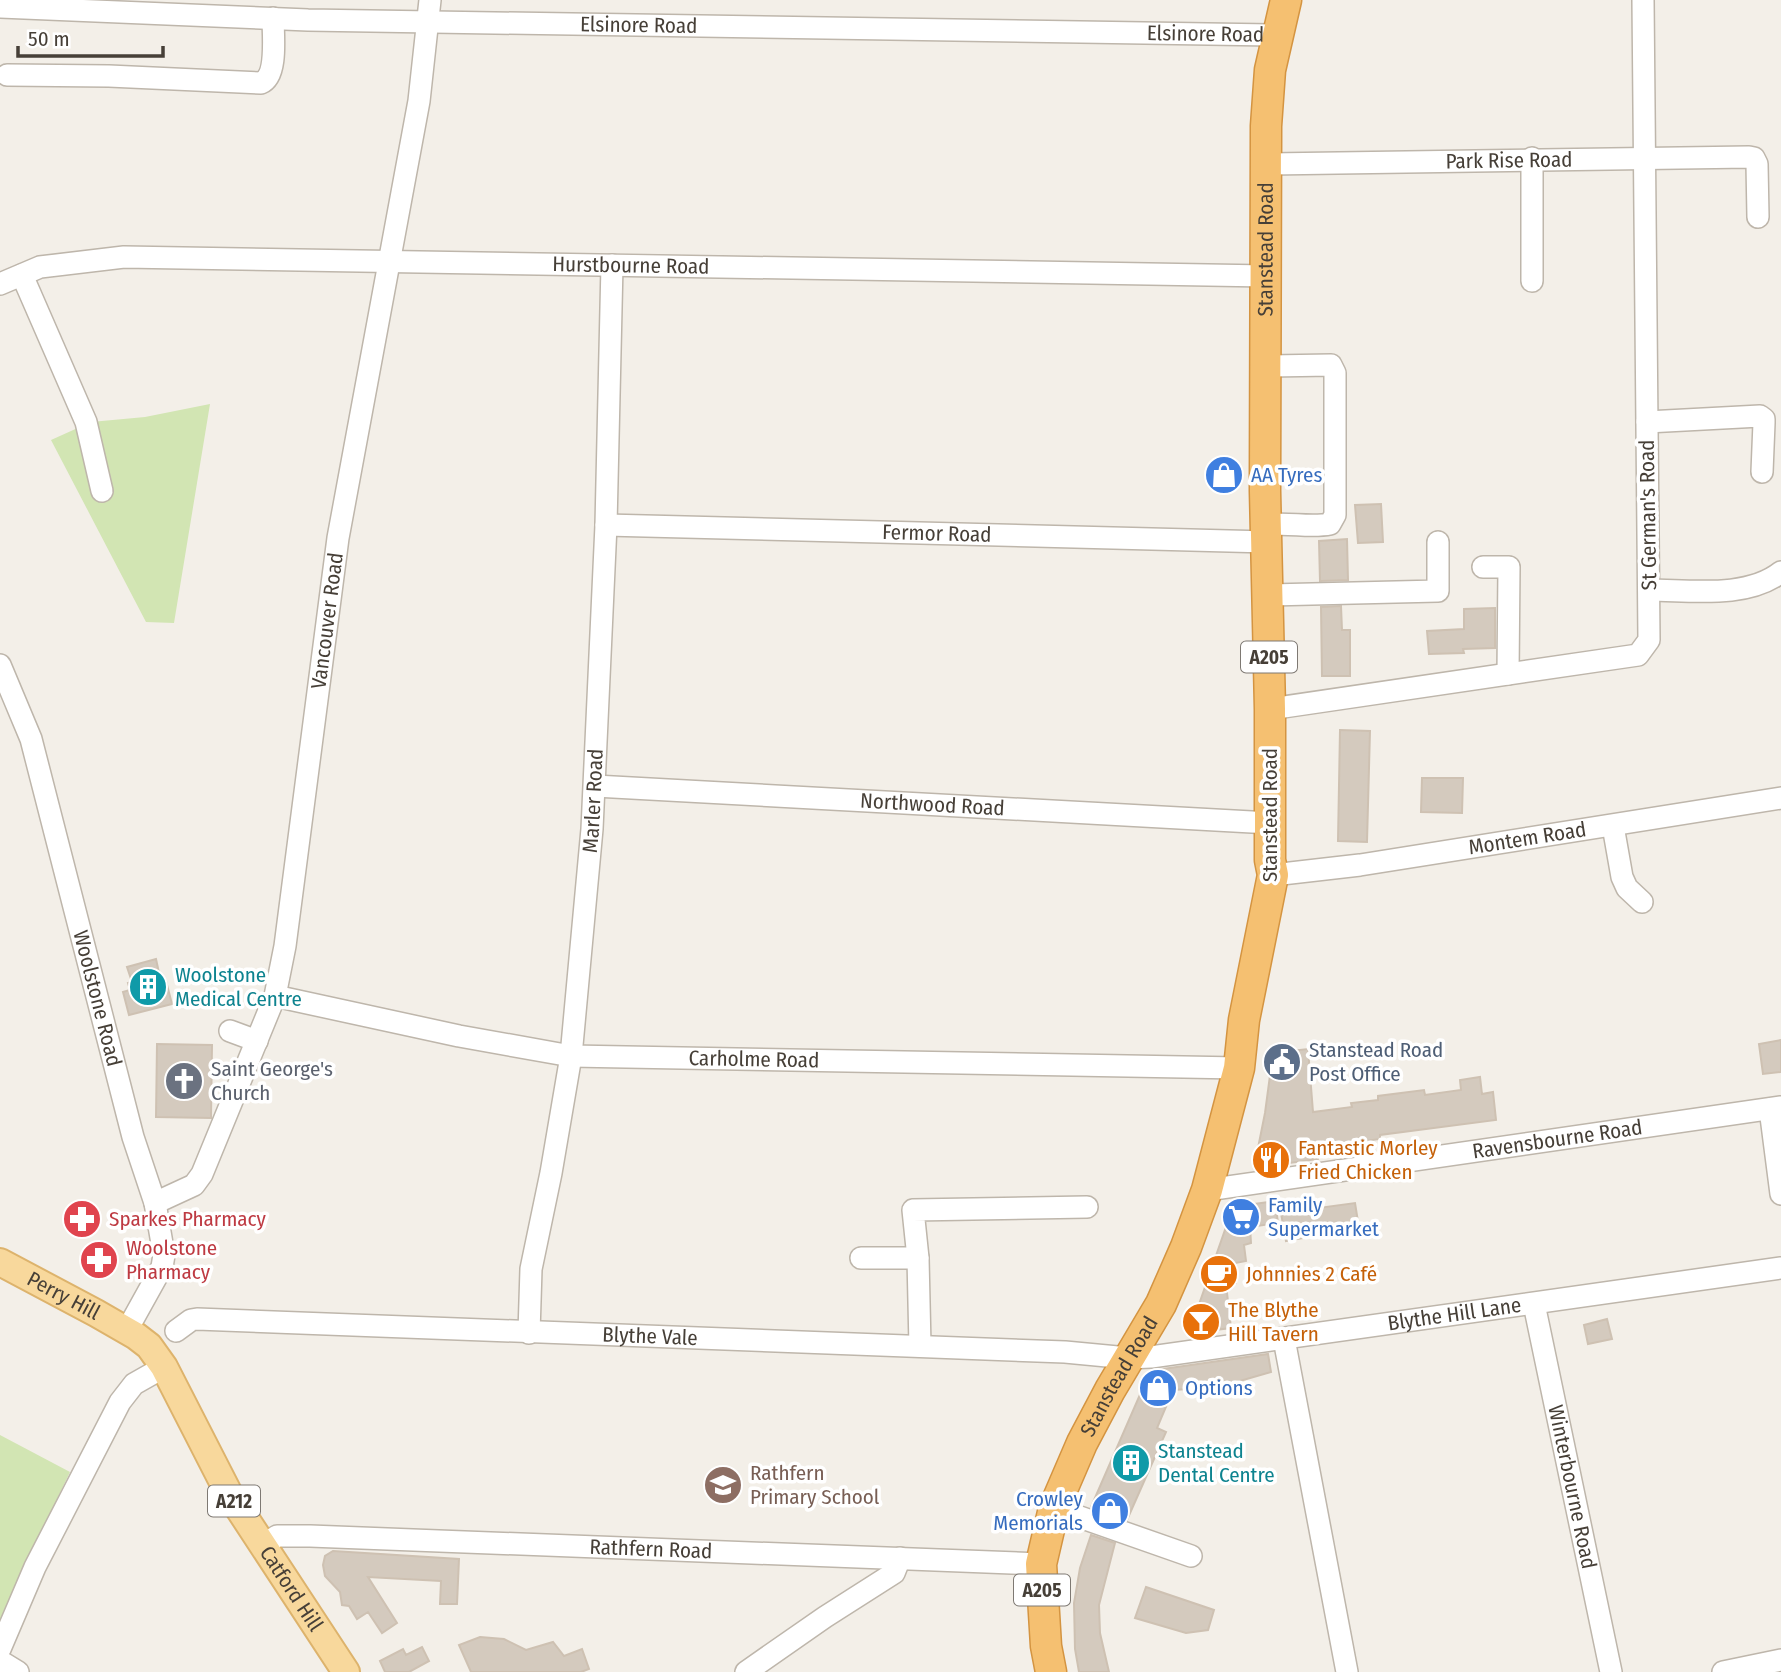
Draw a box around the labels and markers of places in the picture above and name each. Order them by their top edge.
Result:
shop icon: AA Tyres [1203,454,1245,496]
place label: AA Tyres [1251,462,1322,488]
place label: Woolstone Medical Centre [175,962,302,1012]
building icon: Woolstone Medical Centre [127,966,169,1008]
place label: Stanstead Road Post Office [1309,1037,1443,1087]
public building icon: Stanstead Road Post Office [1261,1041,1303,1083]
place label: Saint George's Church [211,1056,333,1106]
church icon: Saint George's Church [163,1060,205,1102]
place label: Fantastic Morley Fried Chicken [1298,1135,1438,1185]
restaurant icon: Fantastic Morley Fried Chicken [1250,1139,1292,1181]
place label: Family Supermarket [1268,1192,1379,1242]
supermarket icon: Family Supermarket [1220,1196,1262,1238]
pharmacy icon: Sparkes Pharmacy [61,1198,103,1240]
place label: Sparkes Pharmacy [109,1206,267,1232]
place label: Woolstone Pharmacy [126,1235,217,1285]
pharmacy icon: Woolstone Pharmacy [78,1239,120,1281]
cafe icon: Johnnies 2 Café [1198,1253,1240,1295]
place label: Johnnies 2 Café [1246,1261,1377,1287]
place label: The Blythe Hill Tavern [1228,1297,1319,1347]
bar icon: The Blythe Hill Tavern [1180,1301,1222,1343]
shop icon: Options [1137,1367,1179,1409]
place label: Options [1185,1375,1253,1401]
place label: Stanstead Dental Centre [1158,1438,1275,1488]
building icon: Stanstead Dental Centre [1110,1442,1152,1484]
place label: Rathfern Primary School [750,1460,880,1510]
school or university icon: Rathfern Primary School [702,1464,744,1506]
place label: Crowley Memorials [993,1486,1084,1536]
shop icon: Crowley Memorials [1089,1490,1131,1532]

